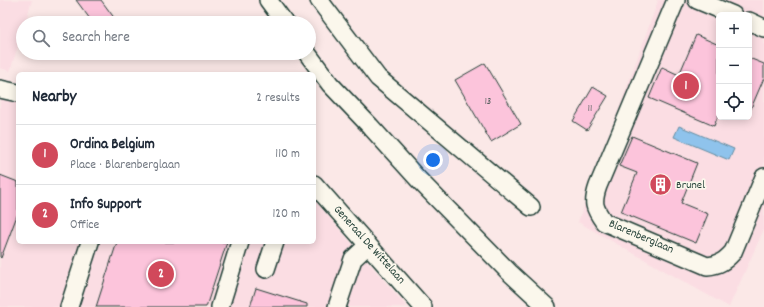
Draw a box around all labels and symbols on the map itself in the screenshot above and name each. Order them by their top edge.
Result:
pin: 1 [673,71,699,101]
house number: 13 [485,95,491,109]
house number: 11 [588,102,592,116]
your location [423,150,443,170]
building icon: Brunel [647,172,673,198]
place label: Brunel [676,177,705,194]
street label: Generaal De Wittelaan [329,202,409,288]
street label: Blarenberglaan [606,216,677,259]
pin: 2 [148,259,174,289]

